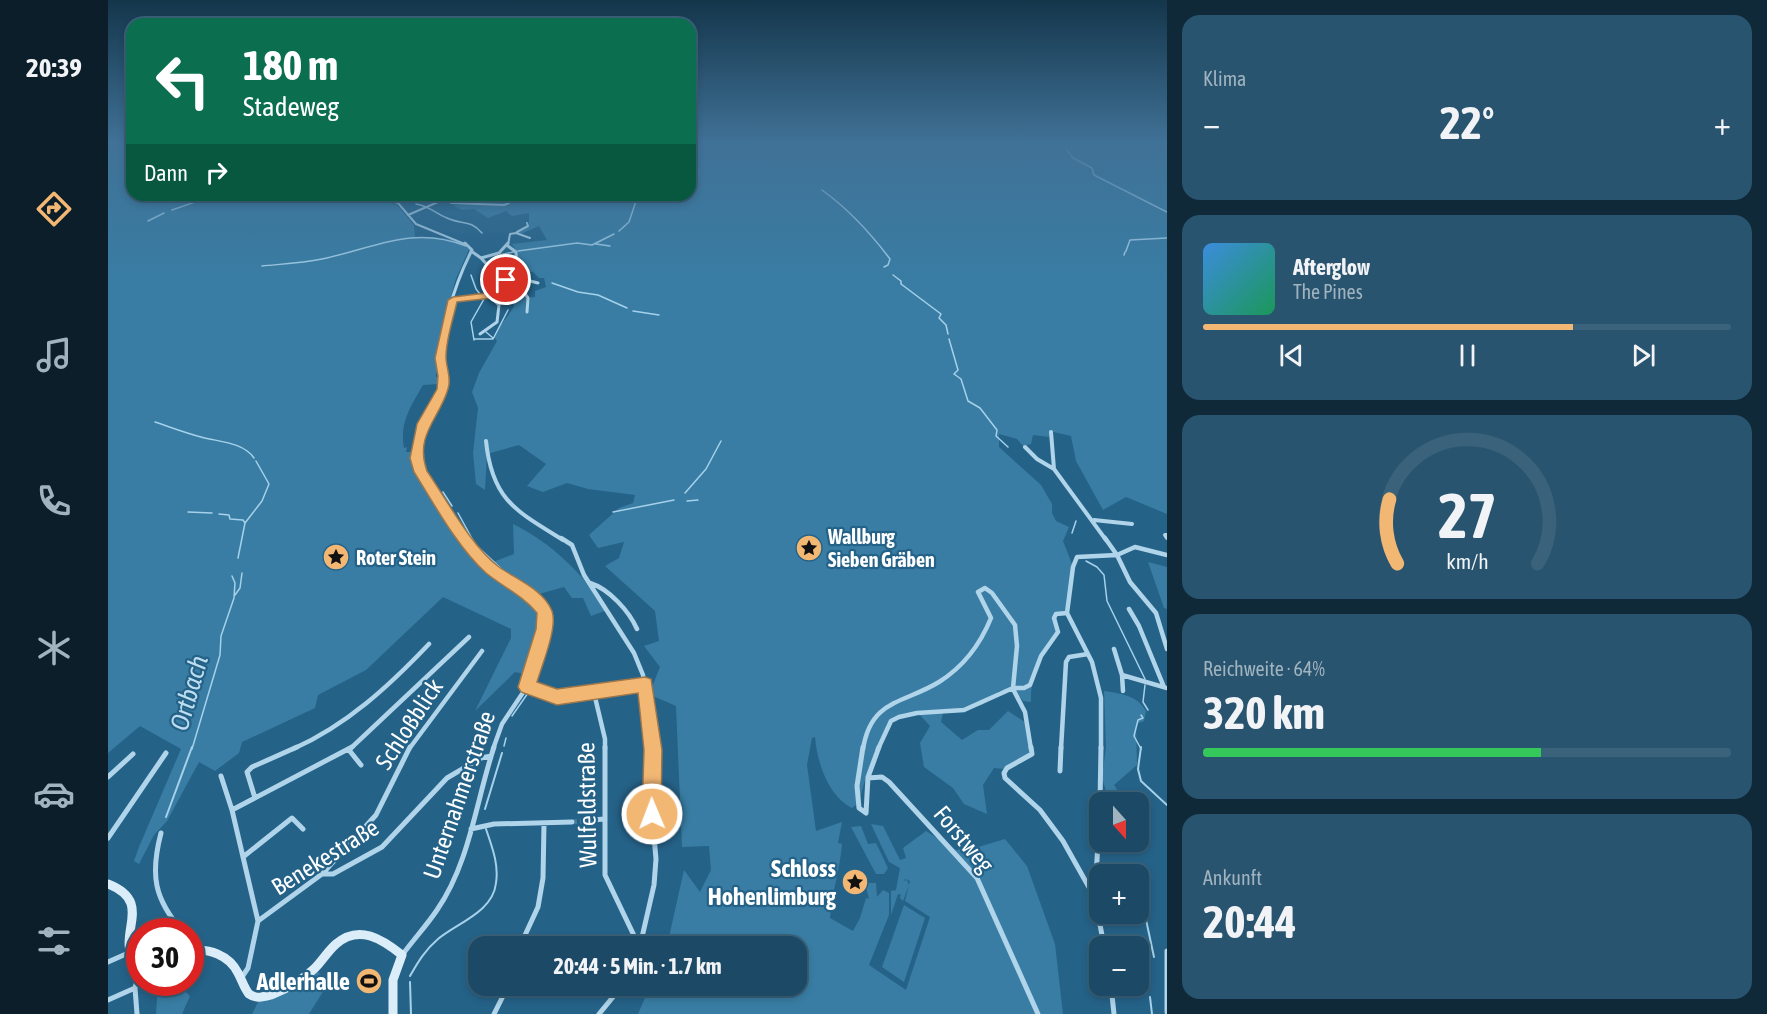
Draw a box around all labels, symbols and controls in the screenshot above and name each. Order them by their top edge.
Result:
text: 180 m [243,41,338,89]
icon: left [144,42,222,120]
text: 20:39 [26,52,82,83]
text: Klima [1203,67,1246,90]
text: Stadeweg [243,91,339,122]
text: 22° [1440,97,1494,149]
text: − [1203,104,1220,142]
text: + [1714,104,1731,142]
icon: right [200,156,233,189]
text: Dann [144,160,188,186]
icon: directions [33,188,75,230]
pin [480,254,531,305]
text: Afterglow [1293,254,1370,280]
icon: arrive [489,263,522,296]
text: The Pines [1293,280,1363,303]
icon: music [33,334,75,376]
icon: previous [1275,339,1308,372]
icon: pause [1451,339,1484,372]
icon: next [1627,339,1660,372]
icon: phone [33,480,75,522]
text: 27 [1438,480,1496,551]
place label: Wallburg Sieben Gräben [827,525,935,571]
place icon: Wallburg Sieben Gräben [794,533,824,563]
place icon: Roter Stein [321,542,351,572]
place label: Roter Stein [356,546,436,569]
text: km/h [1446,549,1488,574]
icon: climate [33,627,75,669]
water label: Ortbach [164,652,214,734]
text: Reichweite · 64% [1203,657,1325,680]
street label: Schloßblick [370,674,448,774]
text: 320 km [1203,687,1325,739]
street label: Unternahmerstraße [418,708,500,882]
street label: Wulfeldstraße [572,742,602,868]
icon: car [33,773,75,815]
position arrow [620,782,684,846]
north arrow [1089,792,1149,852]
map controls [1089,792,1149,996]
street label: Forstweg [929,800,1000,878]
street label: Benekestraße [266,813,384,901]
place label: Schloss Hohenlimburg [708,855,837,910]
button: + [1089,864,1149,924]
text: Ankunft [1203,866,1262,889]
place icon: Schloss Hohenlimburg [840,867,870,897]
text: 20:44 [1203,896,1297,948]
speed limit sign: 30 [126,918,204,996]
icon: filters [33,920,75,962]
button: − [1089,936,1149,996]
text: 20:44 · 5 Min. · 1.7 km [553,953,722,979]
sports icon: Adlerhalle [354,966,384,996]
place label: Adlerhalle [256,968,350,995]

